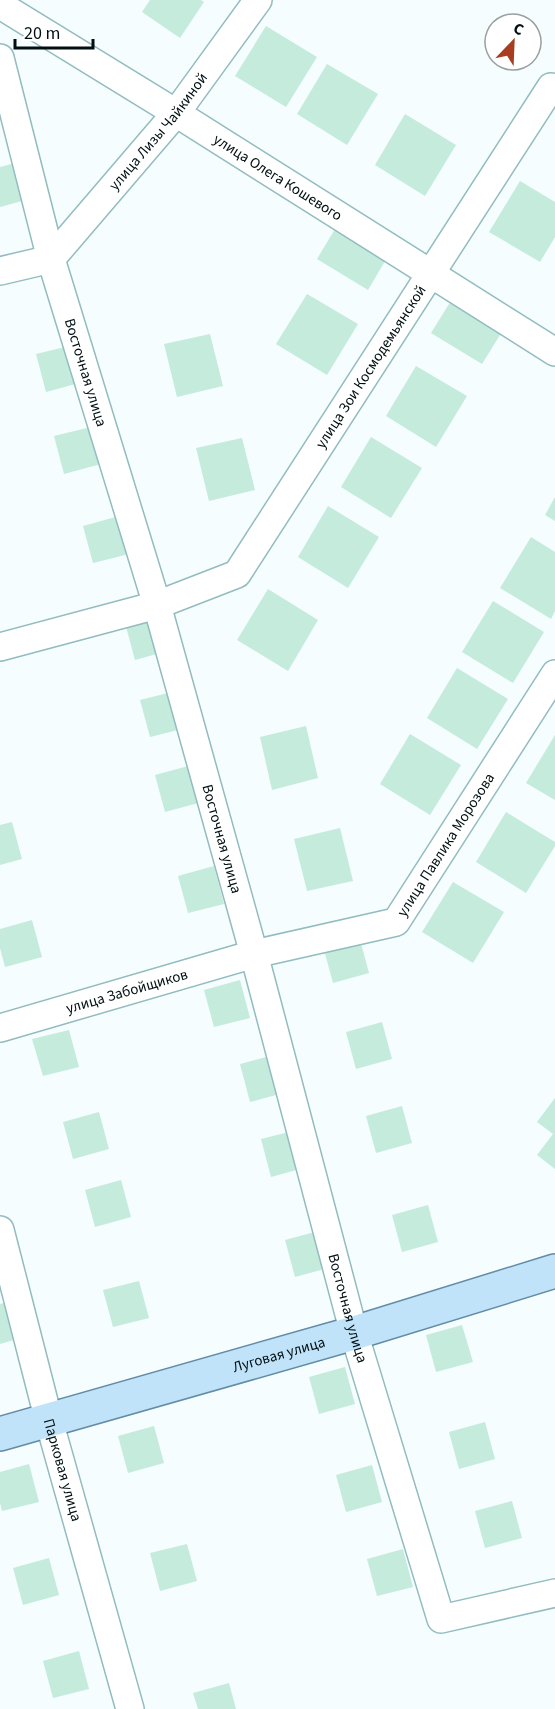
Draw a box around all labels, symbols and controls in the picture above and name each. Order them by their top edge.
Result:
scale bar [15,12,93,50]
north arrow [483,12,543,72]
text: С [510,17,527,41]
text: 20 m [24,21,60,46]
street label: улица Лизы Чайкиной [104,69,213,195]
street label: улица Олега Кошевого [209,129,346,226]
street label: улица Зои Космодемьянской [311,281,432,453]
street label: Восточная улица [59,316,112,429]
street label: улица Павлика Морозова [392,769,500,921]
street label: Восточная улица [196,782,247,896]
street label: улица Забойщиков [64,964,191,1019]
street label: Восточная улица [323,1252,373,1366]
street label: Луговая улица [230,1332,328,1378]
street label: Парковая улица [38,1416,87,1524]

